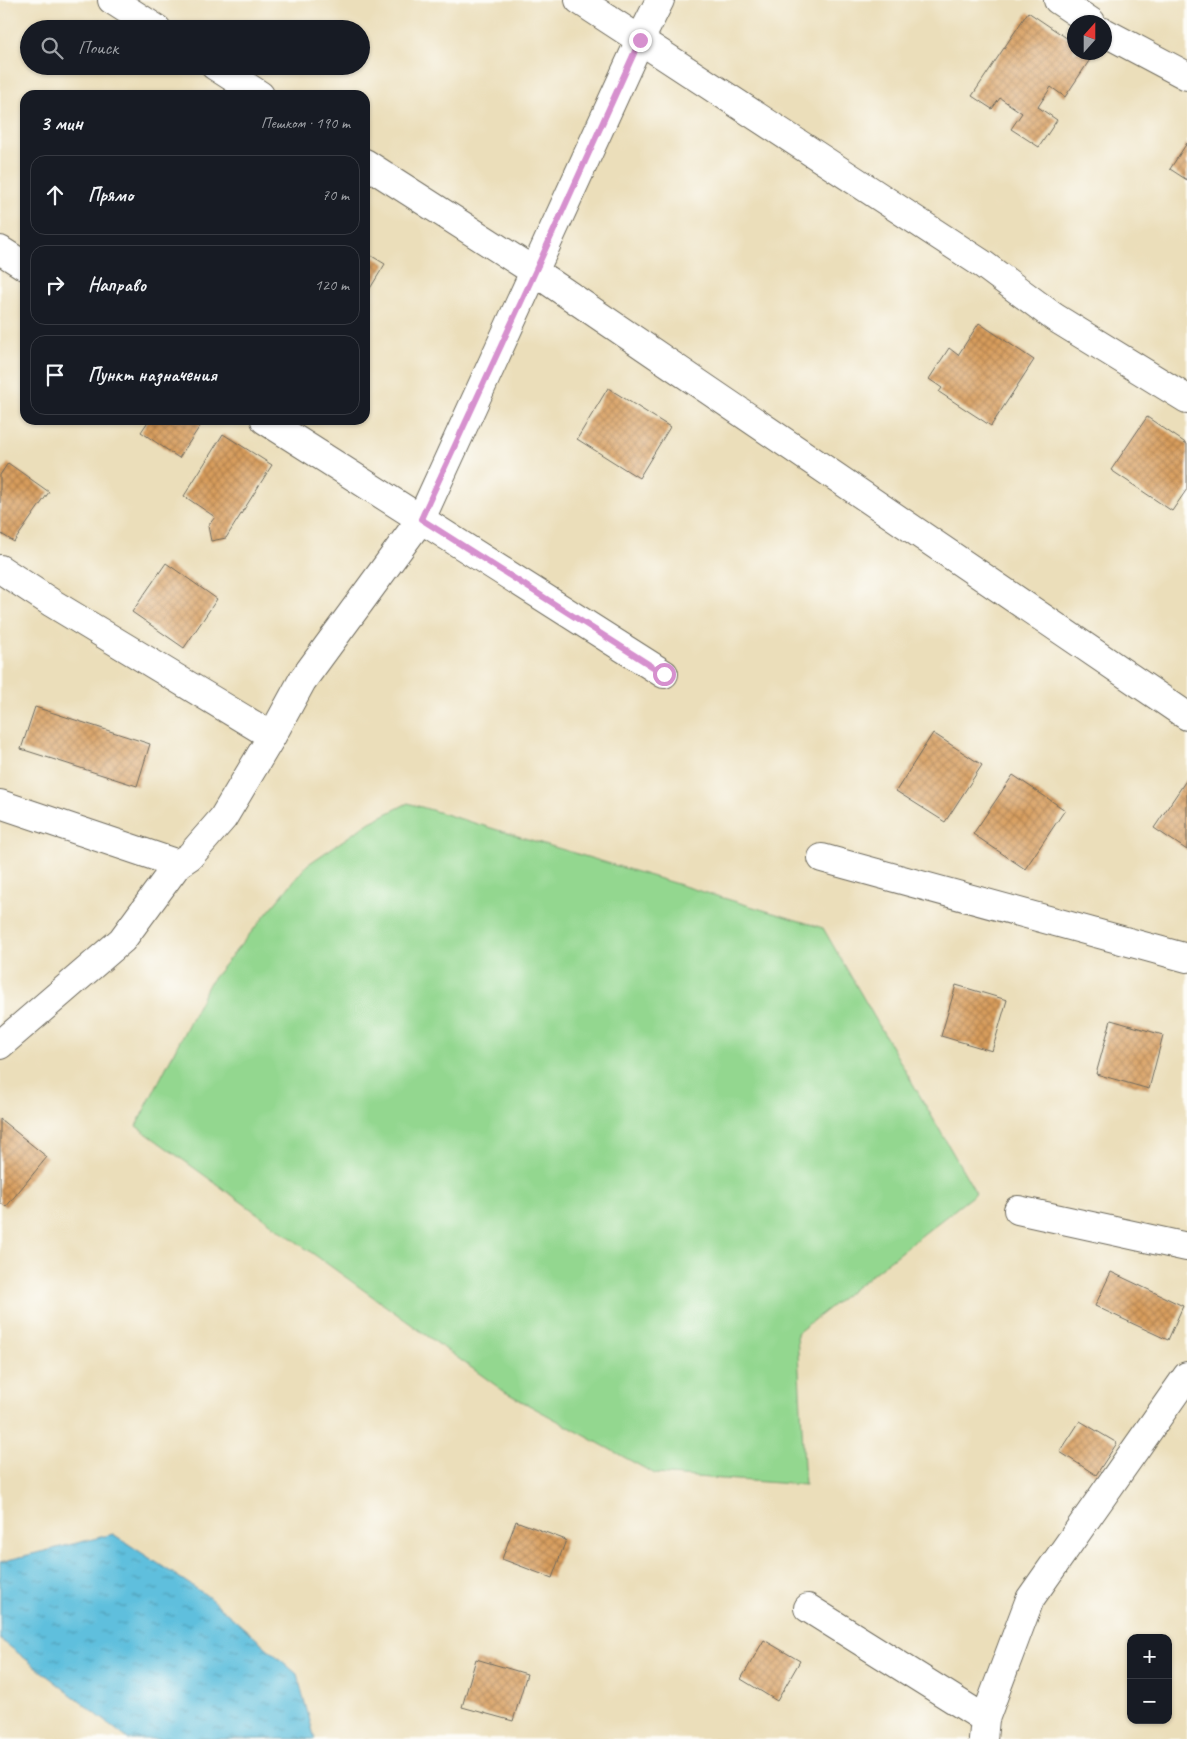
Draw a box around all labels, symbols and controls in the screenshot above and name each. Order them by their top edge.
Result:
north arrow [1067,15,1112,60]
search box [20,20,370,75]
route end [629,29,652,52]
icon: search [38,34,66,62]
text: Поиск [78,36,118,60]
text: 3 мин [40,110,83,136]
text: Пешком · 190 m [261,113,350,133]
icon: ahead [41,181,69,209]
text: Прямо [88,183,133,207]
text: 70 m [322,185,349,205]
icon: right [41,271,69,299]
text: Направо [88,273,146,297]
text: 120 m [315,275,349,295]
icon: arrive [41,361,69,389]
text: Пункт назначения [88,363,217,387]
route start [653,663,676,686]
map controls [1127,1634,1172,1724]
button: + [1127,1634,1172,1679]
button: − [1127,1679,1172,1724]

